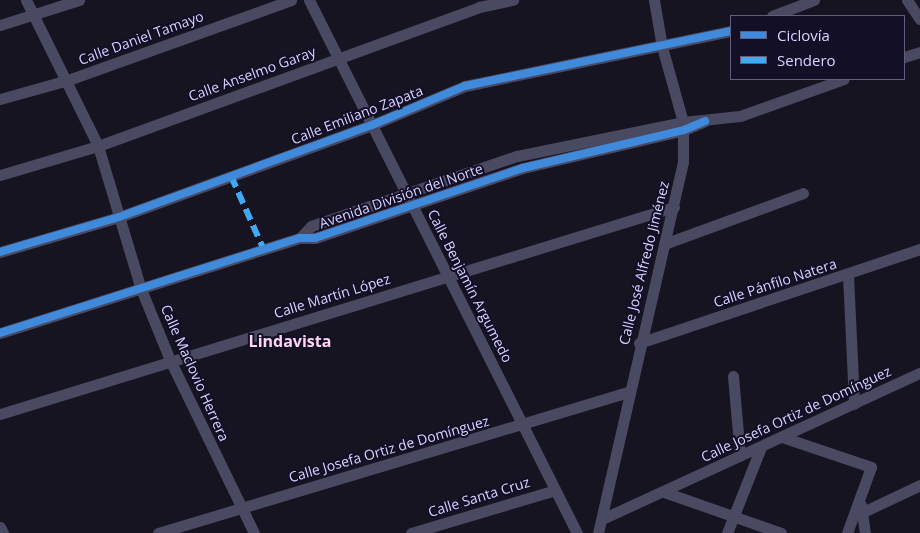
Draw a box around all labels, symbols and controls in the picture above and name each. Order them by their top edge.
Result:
street label: Calle Daniel Tamayo [76,8,206,68]
legend [730,15,905,80]
text: Ciclovía [777,25,830,45]
street label: Calle Anselmo Garay [186,43,318,105]
text: Sendero [777,50,836,70]
street label: Calle Emiliano Zapata [289,82,425,148]
street label: Avenida División del Norte [317,160,485,232]
street label: Calle José Alfredo Jiménez [616,179,672,347]
street label: Calle Benjamín Argumedo [424,207,516,365]
street label: Calle Pánfilo Natera [711,255,839,311]
street label: Calle Martín López [272,270,392,322]
street label: Calle Maclovio Herrera [157,302,233,444]
district label: Lindavista [249,331,331,351]
street label: Calle Josefa Ortiz de Domínguez [698,363,894,465]
street label: Calle Josefa Ortiz de Domínguez [287,412,491,486]
street label: Calle Santa Cruz [426,474,532,520]

